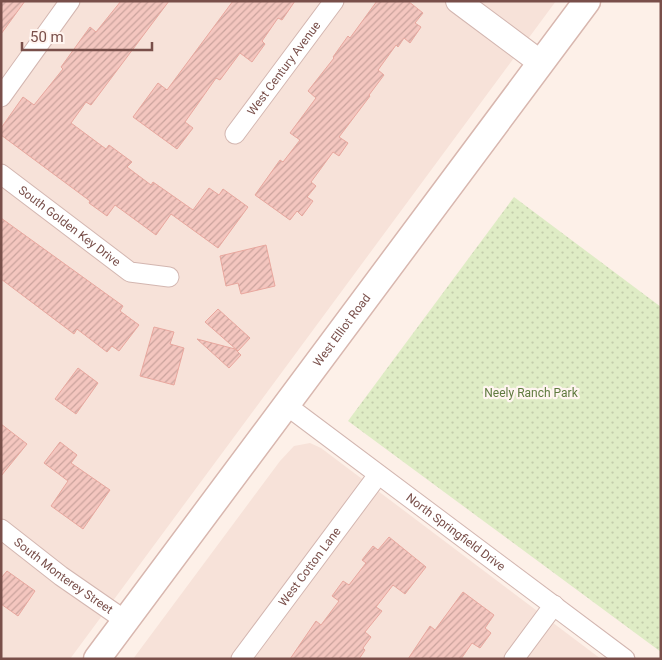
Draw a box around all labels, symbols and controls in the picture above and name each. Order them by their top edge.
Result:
street label: West Century Avenue [244,19,323,118]
scale bar [22,20,152,52]
text: 50 m [30,28,64,46]
street label: South Golden Key Drive [16,183,123,269]
street label: West Elliot Road [310,291,373,369]
park label: Neely Ranch Park [484,386,579,400]
street label: North Springfield Drive [403,490,508,574]
street label: West Cotton Lane [276,525,344,609]
street label: South Monterey Street [11,535,115,617]

